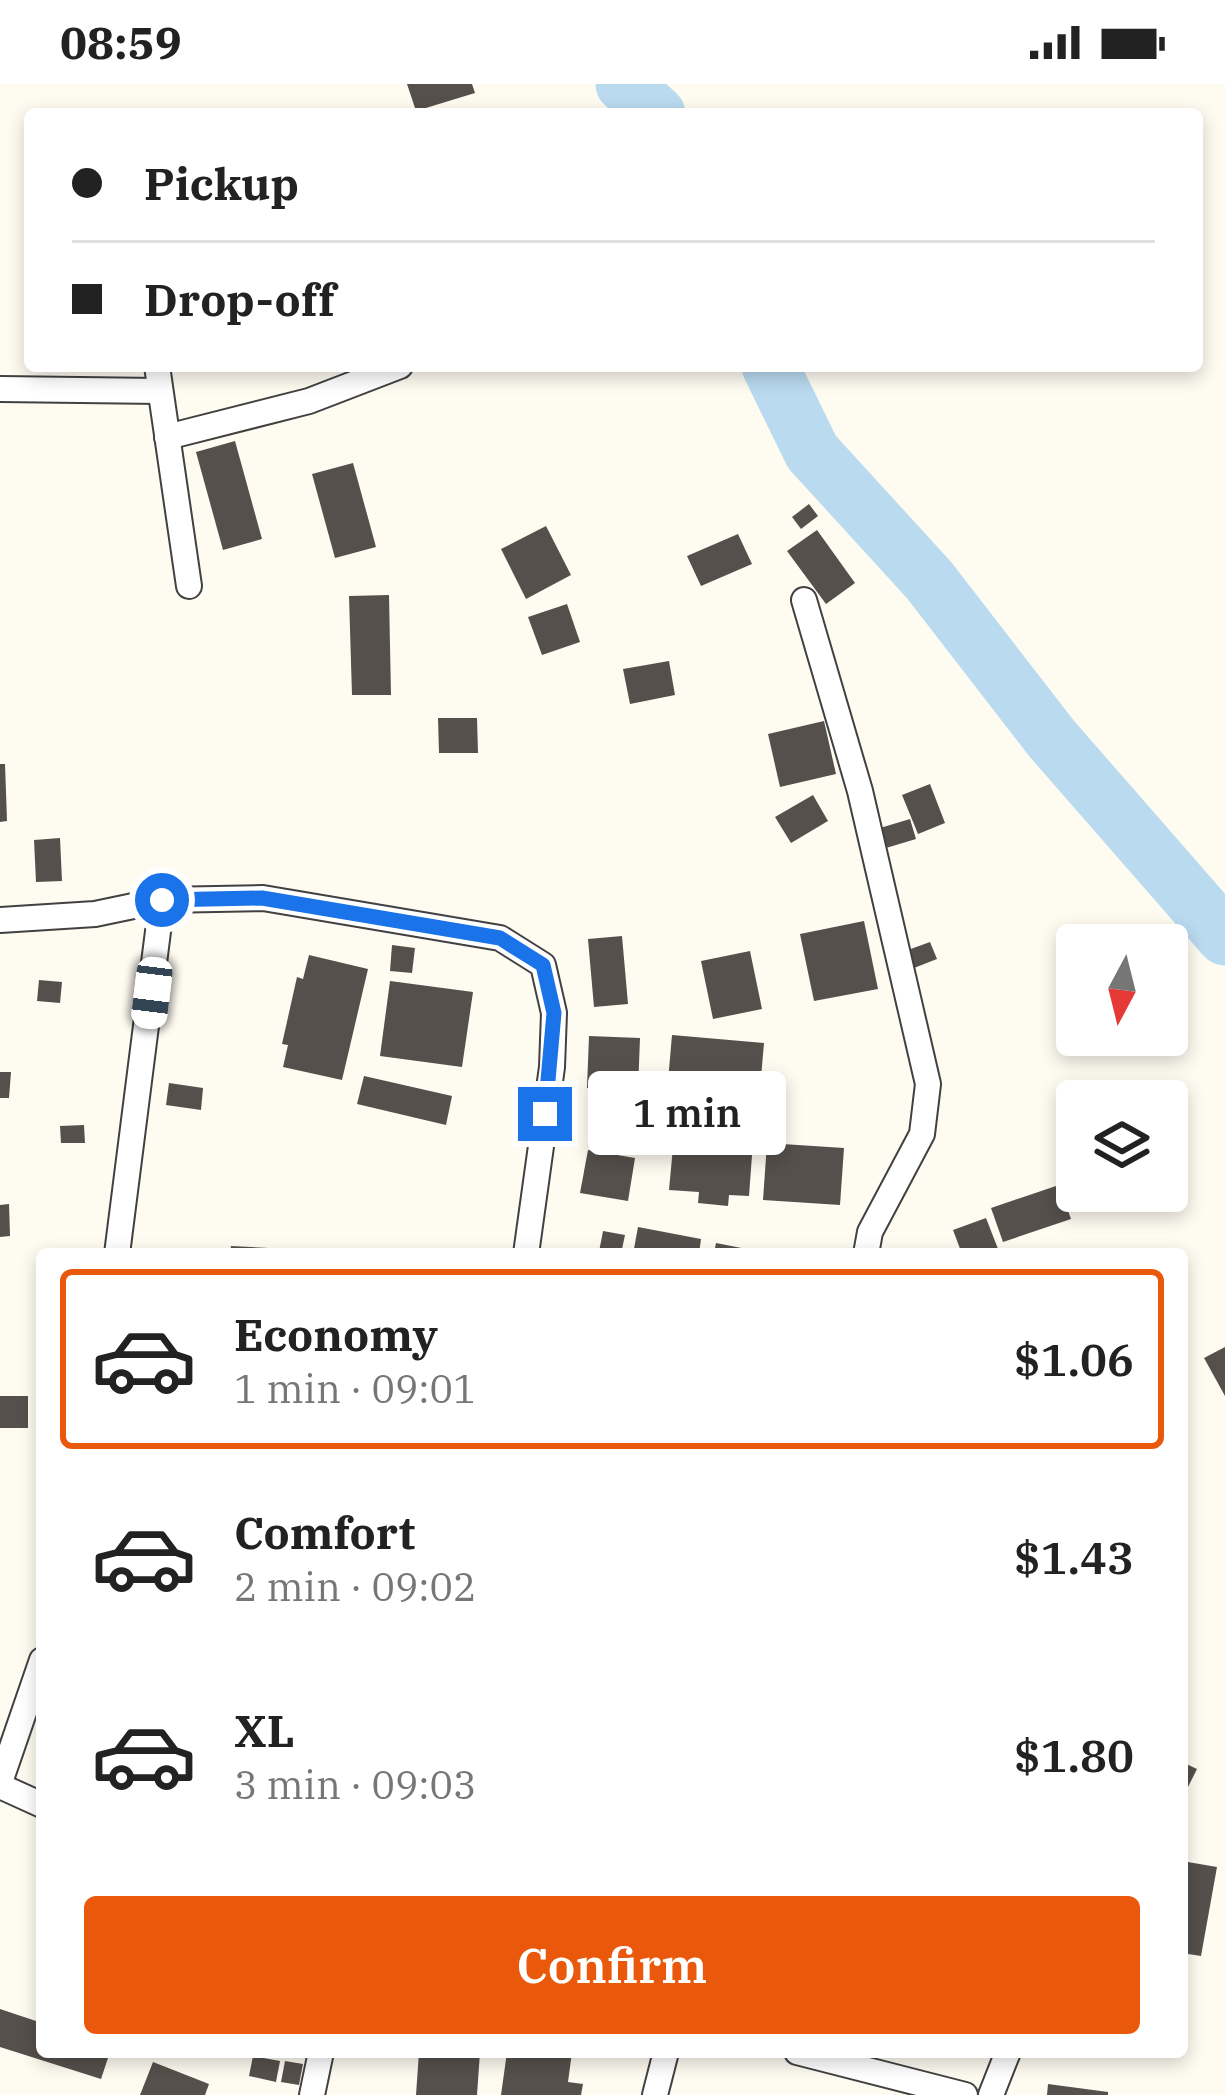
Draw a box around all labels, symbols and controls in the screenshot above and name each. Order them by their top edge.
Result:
text: 08:59 [60,13,182,71]
text: Pickup [144,154,299,212]
text: Drop-off [144,270,335,328]
route start [135,873,189,927]
north arrow [1056,924,1188,1056]
map controls [1056,924,1188,1212]
car [130,955,174,1031]
callout: 1 min [587,1072,785,1156]
button: layers [1056,1080,1188,1212]
route end [518,1087,572,1141]
text: 1 min [633,1087,741,1138]
icon: car [90,1305,198,1413]
text: Economy [234,1305,438,1363]
text: $1.06 [1014,1330,1134,1388]
text: 1 min · 09:01 [234,1363,476,1414]
icon: car [90,1503,198,1611]
text: Comfort [234,1503,415,1561]
text: $1.43 [1014,1528,1134,1586]
text: 2 min · 09:02 [234,1561,476,1612]
icon: car [90,1701,198,1809]
text: XL [234,1701,295,1759]
text: $1.80 [1014,1726,1134,1784]
text: 3 min · 09:03 [234,1759,476,1810]
button: Confirm [84,1896,1140,2034]

